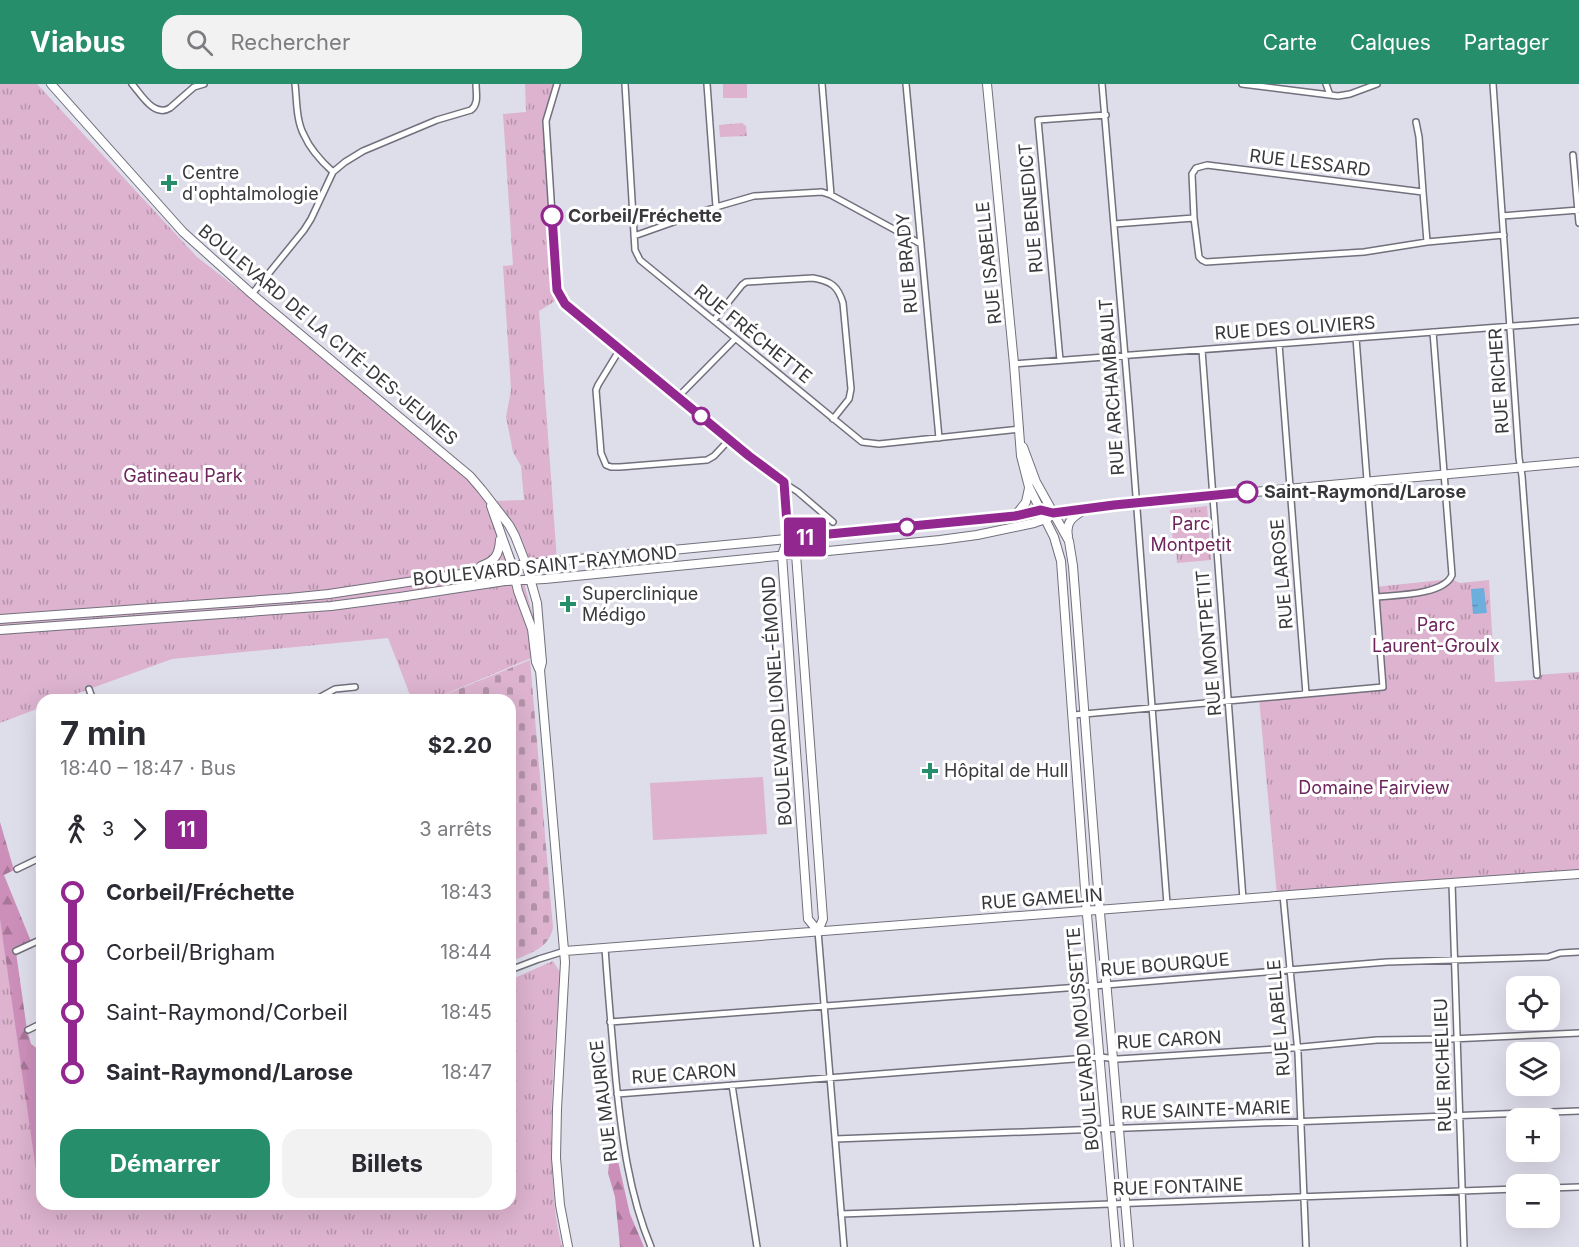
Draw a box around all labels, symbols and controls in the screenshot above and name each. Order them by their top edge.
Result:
search box [162,15,582,69]
text: Viabus [30,25,126,59]
icon: search [183,26,216,59]
text: Rechercher [231,29,350,55]
text: Carte [1263,30,1317,55]
text: Calques [1350,30,1431,55]
text: Partager [1464,30,1549,55]
street label: RUE BENEDICT [1014,142,1047,274]
street label: RUE LESSARD [1248,145,1372,180]
place label: Centre d'ophtalmologie [182,162,319,204]
marker: Centre d'ophtalmologie [160,174,178,192]
street label: RUE ISABELLE [972,201,1005,326]
marker: Corbeil/Fréchette [541,205,563,227]
place label: Corbeil/Fréchette [568,205,722,226]
street label: RUE BRADY [892,212,921,314]
street label: BOULEVARD DE LA CITÉ-DES-JEUNES [195,219,463,449]
street label: RUE FRÉCHETTE [690,279,817,387]
street label: RUE ARCHAMBAULT [1095,298,1128,476]
street label: RUE DES OLIVIERS [1214,311,1376,344]
street label: RUE RICHER [1484,327,1513,435]
unlabelled marker [692,407,710,425]
park label: Gatineau Park [123,465,243,486]
marker: Saint-Raymond/Larose [1236,481,1258,503]
place label: Saint-Raymond/Larose [1264,481,1466,502]
park label: Parc Montpetit [1150,513,1232,555]
line badge: 11 [778,518,832,556]
unlabelled marker [898,518,916,536]
street label: RUE LAROSE [1266,518,1297,630]
text: 11 [796,525,814,550]
street label: BOULEVARD SAINT-RAYMOND [412,541,678,590]
street label: RUE MONTPETIT [1192,569,1225,717]
street label: BOULEVARD LIONEL-ÉMOND [756,575,796,827]
place label: Superclinique Médigo [582,583,698,625]
marker: Superclinique Médigo [559,595,577,613]
park label: Parc Laurent-Groulx [1372,614,1500,656]
text: 7 min [60,713,147,753]
text: $2.20 [428,732,492,758]
text: 18:40 – 18:47 · Bus [60,756,236,780]
place label: Hôpital de Hull [944,760,1068,781]
marker: Hôpital de Hull [921,762,939,780]
park label: Domaine Fairview [1298,777,1450,798]
icon: walk [60,813,93,846]
icon: forward [123,813,156,846]
text: 3 [102,817,114,841]
text: 11 [177,817,195,842]
text: 3 arrêts [419,817,492,841]
text: Corbeil/Fréchette [106,879,295,905]
text: 18:43 [440,880,492,904]
street label: RUE GAMELIN [980,884,1104,913]
street label: BOULEVARD MOUSSETTE [1062,926,1103,1152]
text: Corbeil/Brigham [106,939,275,965]
text: 18:44 [440,940,492,964]
street label: RUE BOURQUE [1100,948,1230,981]
street label: RUE LABELLE [1263,959,1294,1077]
map controls [1506,976,1560,1228]
button: locate [1506,976,1560,1030]
street label: RUE RICHELIEU [1430,998,1455,1132]
text: Saint-Raymond/Corbeil [106,999,348,1025]
text: 18:45 [441,1000,492,1024]
street label: RUE CARON [1116,1026,1222,1053]
street label: RUE MAURICE [586,1039,621,1163]
button: layers [1506,1042,1560,1096]
text: Saint-Raymond/Larose [106,1059,353,1085]
street label: RUE CARON [631,1059,737,1088]
text: 18:47 [441,1060,492,1084]
street label: RUE SAINTE-MARIE [1121,1096,1291,1123]
button: + [1506,1108,1560,1162]
button: Démarrer [60,1129,270,1198]
button: Billets [282,1129,492,1198]
street label: RUE FONTAINE [1112,1174,1244,1199]
button: − [1506,1174,1560,1228]

